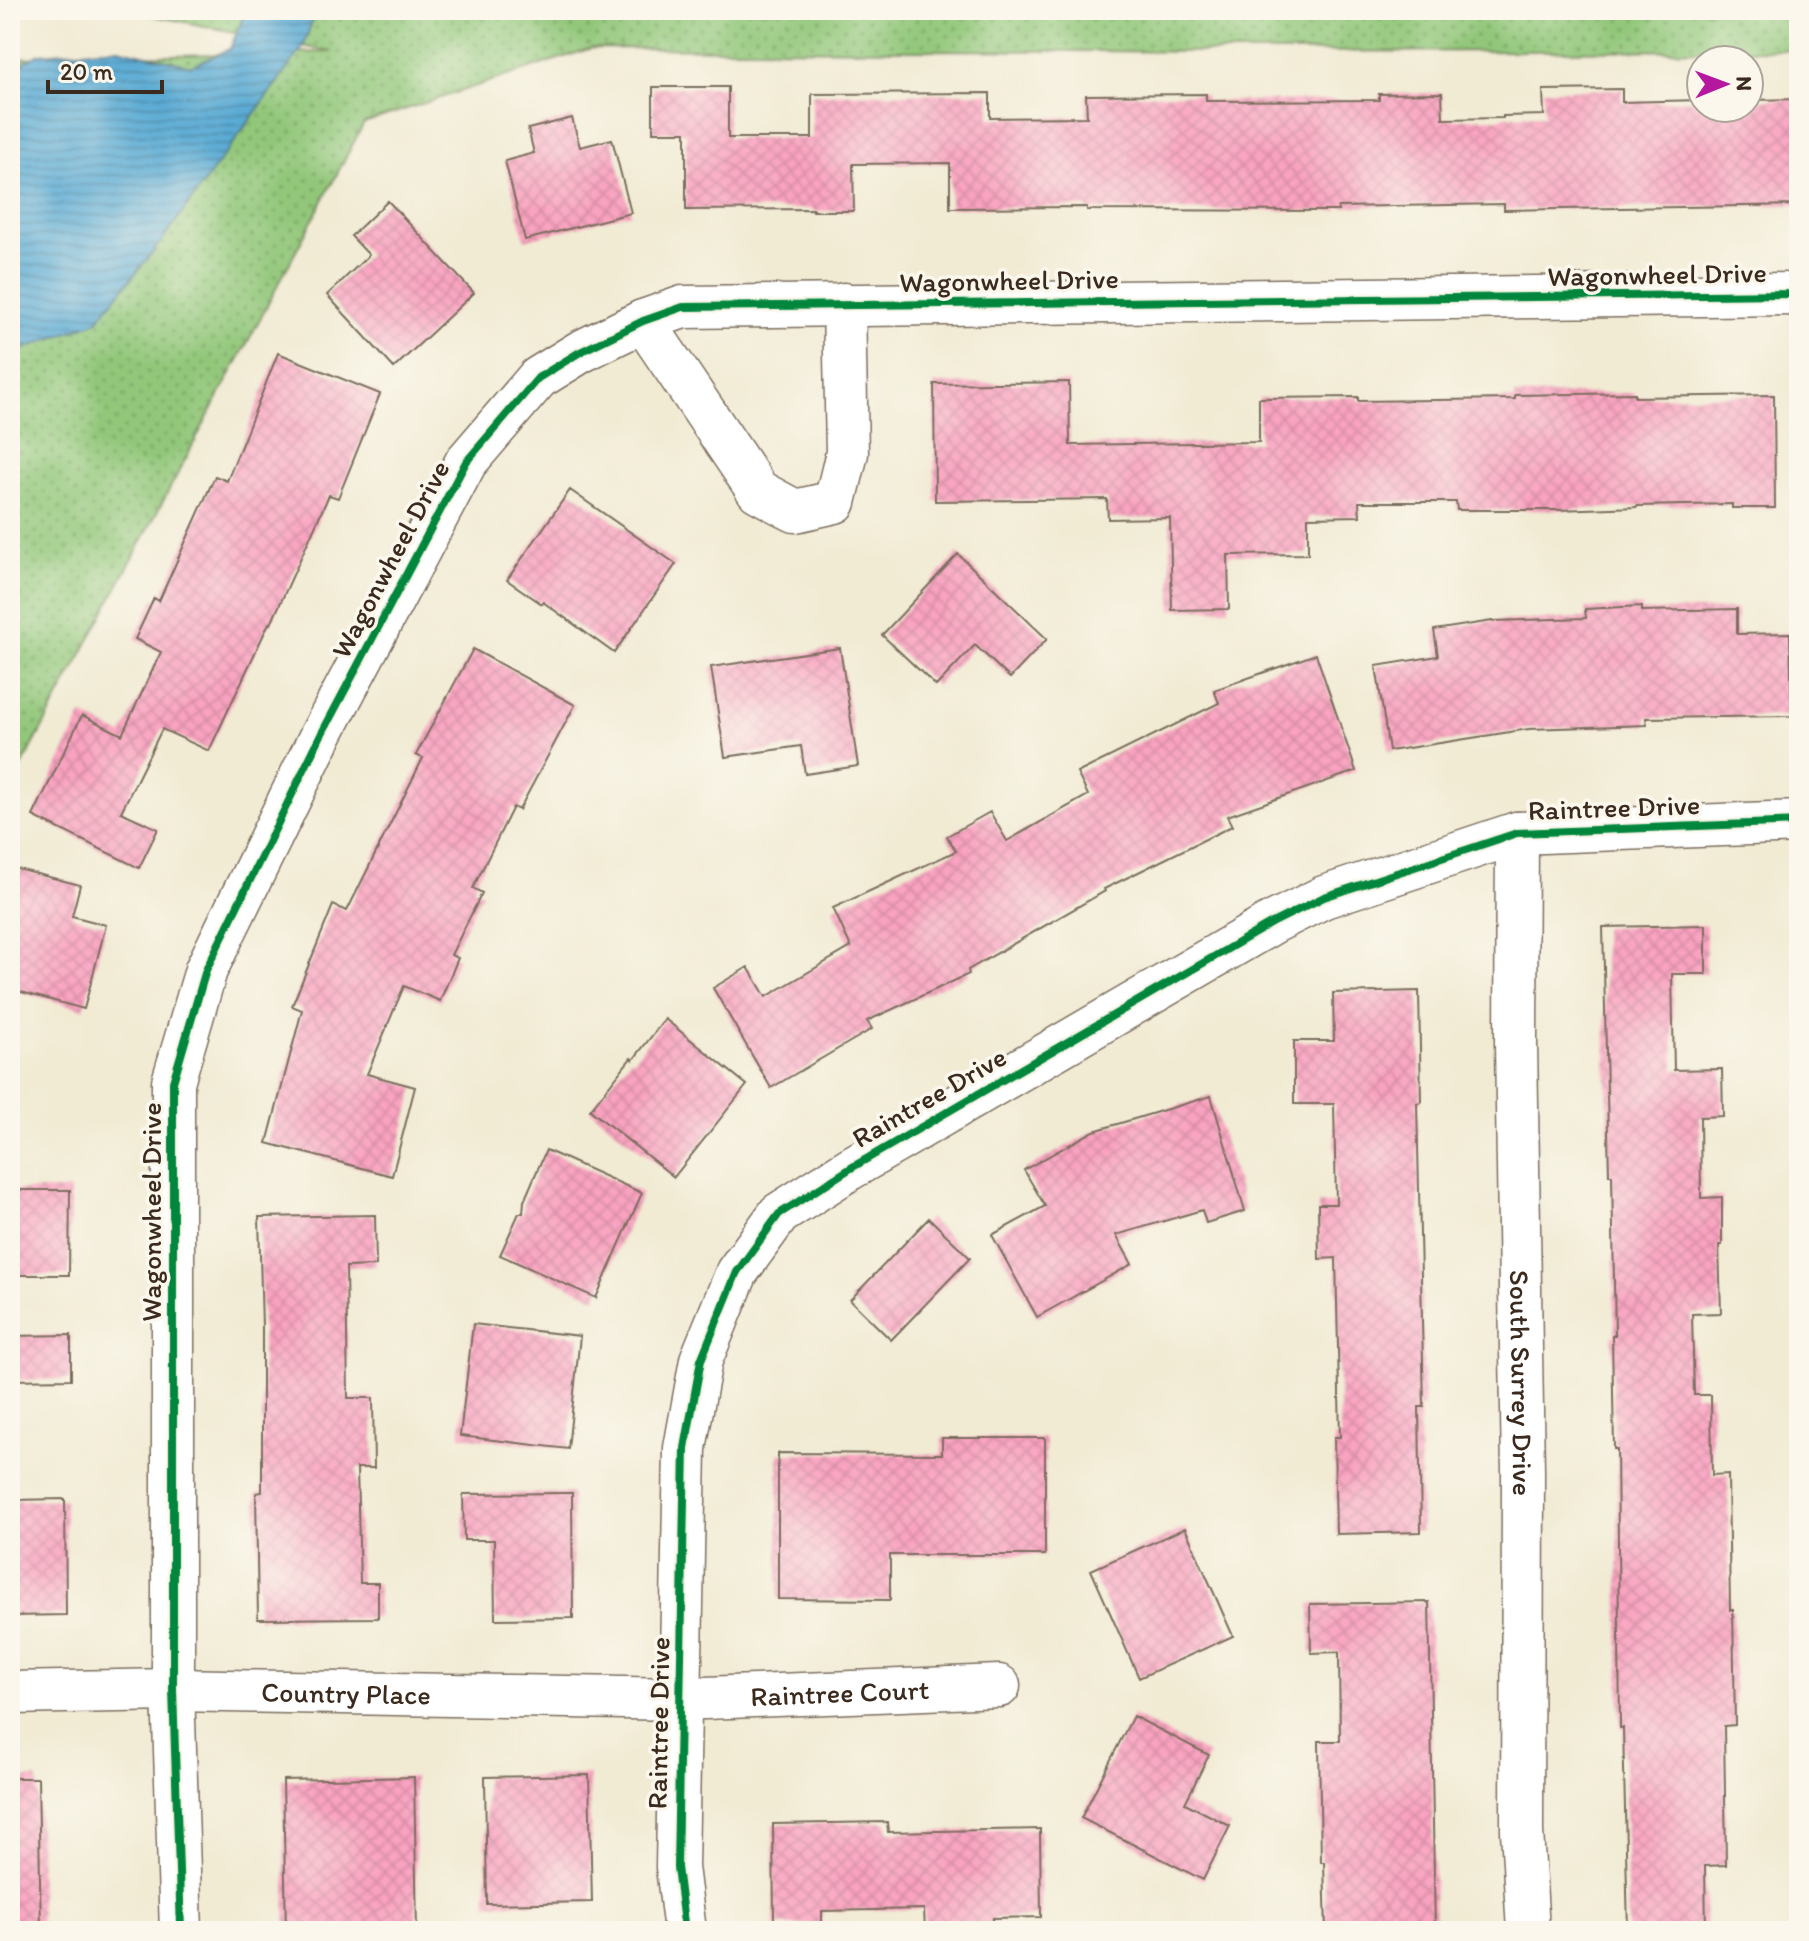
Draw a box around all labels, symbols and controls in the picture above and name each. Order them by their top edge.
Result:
scale bar [48,44,162,94]
north arrow [1685,44,1765,124]
text: 20 m [60,57,113,86]
text: N [1731,76,1758,91]
street label: Wagonwheel Drive [1547,255,1767,293]
street label: Wagonwheel Drive [899,261,1119,299]
street label: Wagonwheel Drive [323,454,457,664]
street label: Raintree Drive [1527,787,1701,827]
street label: Raintree Drive [846,1039,1012,1155]
street label: Wagonwheel Drive [134,1102,168,1322]
street label: South Surrey Drive [1503,1270,1540,1496]
street label: Raintree Drive [639,1636,677,1810]
street label: Raintree Court [750,1672,930,1713]
street label: Country Place [261,1675,431,1712]

